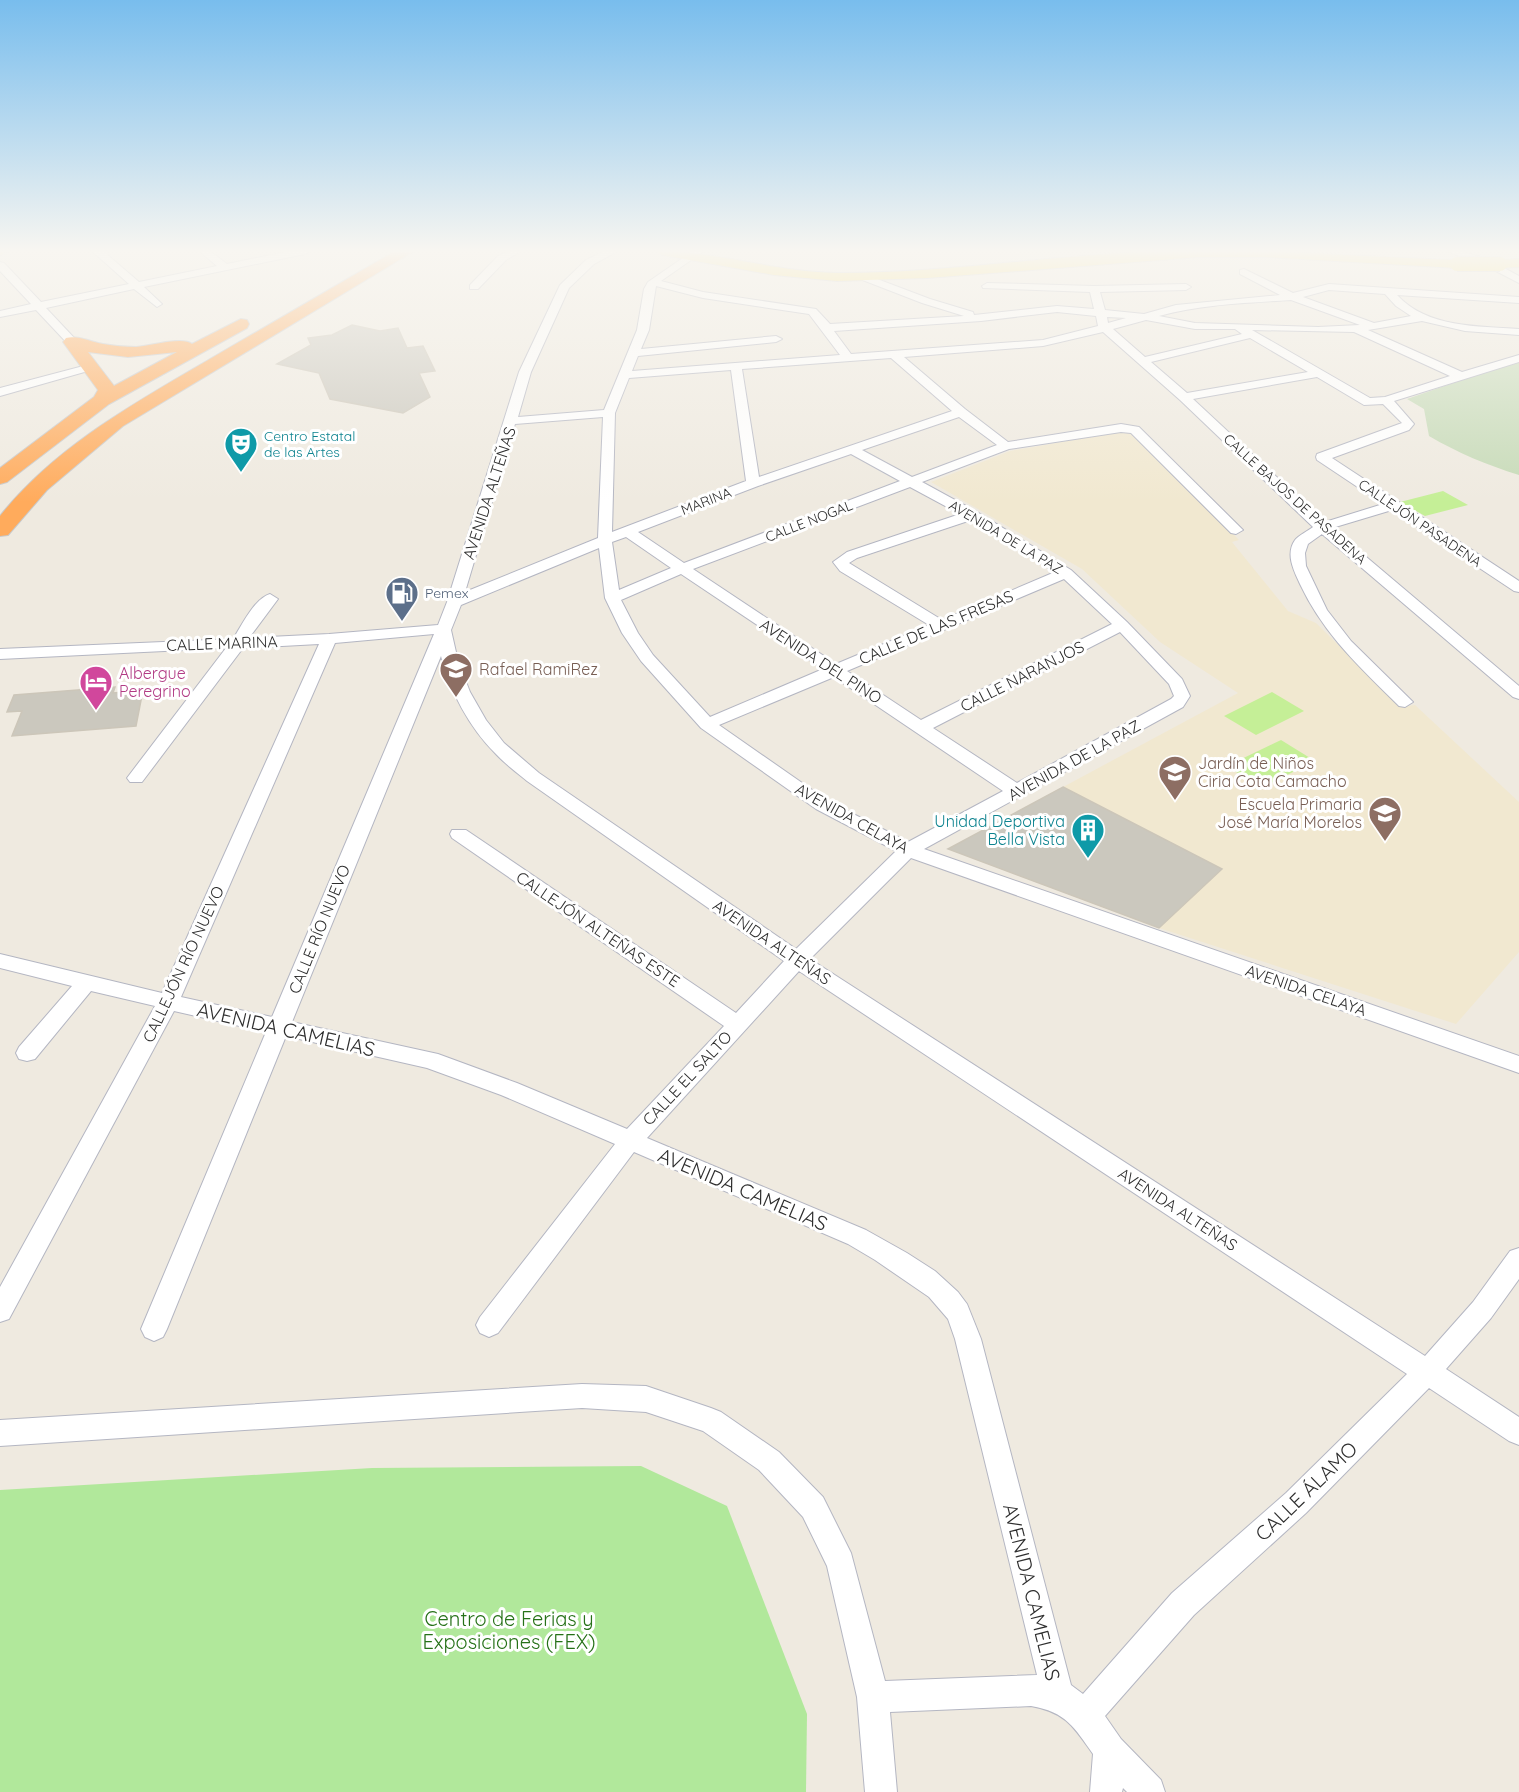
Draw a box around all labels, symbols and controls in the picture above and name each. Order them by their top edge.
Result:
street label: AVENIDA ALTEÑAS [458,424,520,562]
theatre icon: Centro Estatal de las Artes [223,426,259,473]
place label: Centro Estatal de las Artes [264,427,355,461]
street label: CALLE BAJOS DE PASADENA [1220,430,1370,568]
street label: CALLEJÓN PASADENA [1355,475,1485,571]
street label: MARINA [678,483,734,519]
street label: CALLE NOGAL [763,496,856,546]
street label: AVENIDA DE LA PAZ [946,496,1066,578]
fuel station icon: Pemex [384,575,420,622]
place label: Pemex [425,584,469,602]
street label: CALLE DE LAS FRESAS [856,585,1016,669]
street label: AVENIDA DEL PINO [756,614,886,708]
street label: CALLE MARINA [166,631,278,655]
street label: CALLE NARANJOS [957,636,1087,716]
school or university icon: Rafael RamiRez [438,651,474,698]
place label: Rafael RamiRez [479,659,598,679]
place label: Albergue Peregrino [119,663,191,701]
hotel icon: Albergue Peregrino [78,664,114,711]
street label: AVENIDA DE LA PAZ [1004,715,1144,805]
place label: Jardín de Niños Ciria Cota Camacho [1198,753,1347,791]
school or university icon: Jardín de Niños Ciria Cota Camacho [1157,754,1193,801]
street label: AVENIDA CELAYA [792,779,912,857]
place label: Escuela Primaria José María Morelos [1217,794,1362,832]
school or university icon: Escuela Primaria José María Morelos [1367,795,1403,842]
place label: Unidad Deportiva Bella Vista [934,811,1065,849]
building icon: Unidad Deportiva Bella Vista [1070,812,1106,859]
street label: CALLE RÍO NUEVO [284,862,354,996]
street label: CALLEJÓN ALTEÑAS ESTE [512,867,684,991]
street label: CALLEJÓN RÍO NUEVO [138,883,228,1045]
street label: AVENIDA ALTEÑAS [709,895,835,989]
street label: AVENIDA CELAYA [1243,960,1369,1020]
street label: AVENIDA CAMELIAS [195,996,377,1062]
street label: CALLE EL SALTO [638,1027,736,1129]
street label: AVENIDA CAMELIAS [654,1142,832,1236]
street label: AVENIDA ALTEÑAS [1115,1163,1241,1255]
street label: CALLE ÁLAMO [1250,1436,1362,1546]
street label: AVENIDA CAMELIAS [998,1501,1066,1683]
park label: Centro de Ferias y Exposiciones (FEX) [422,1606,596,1654]

